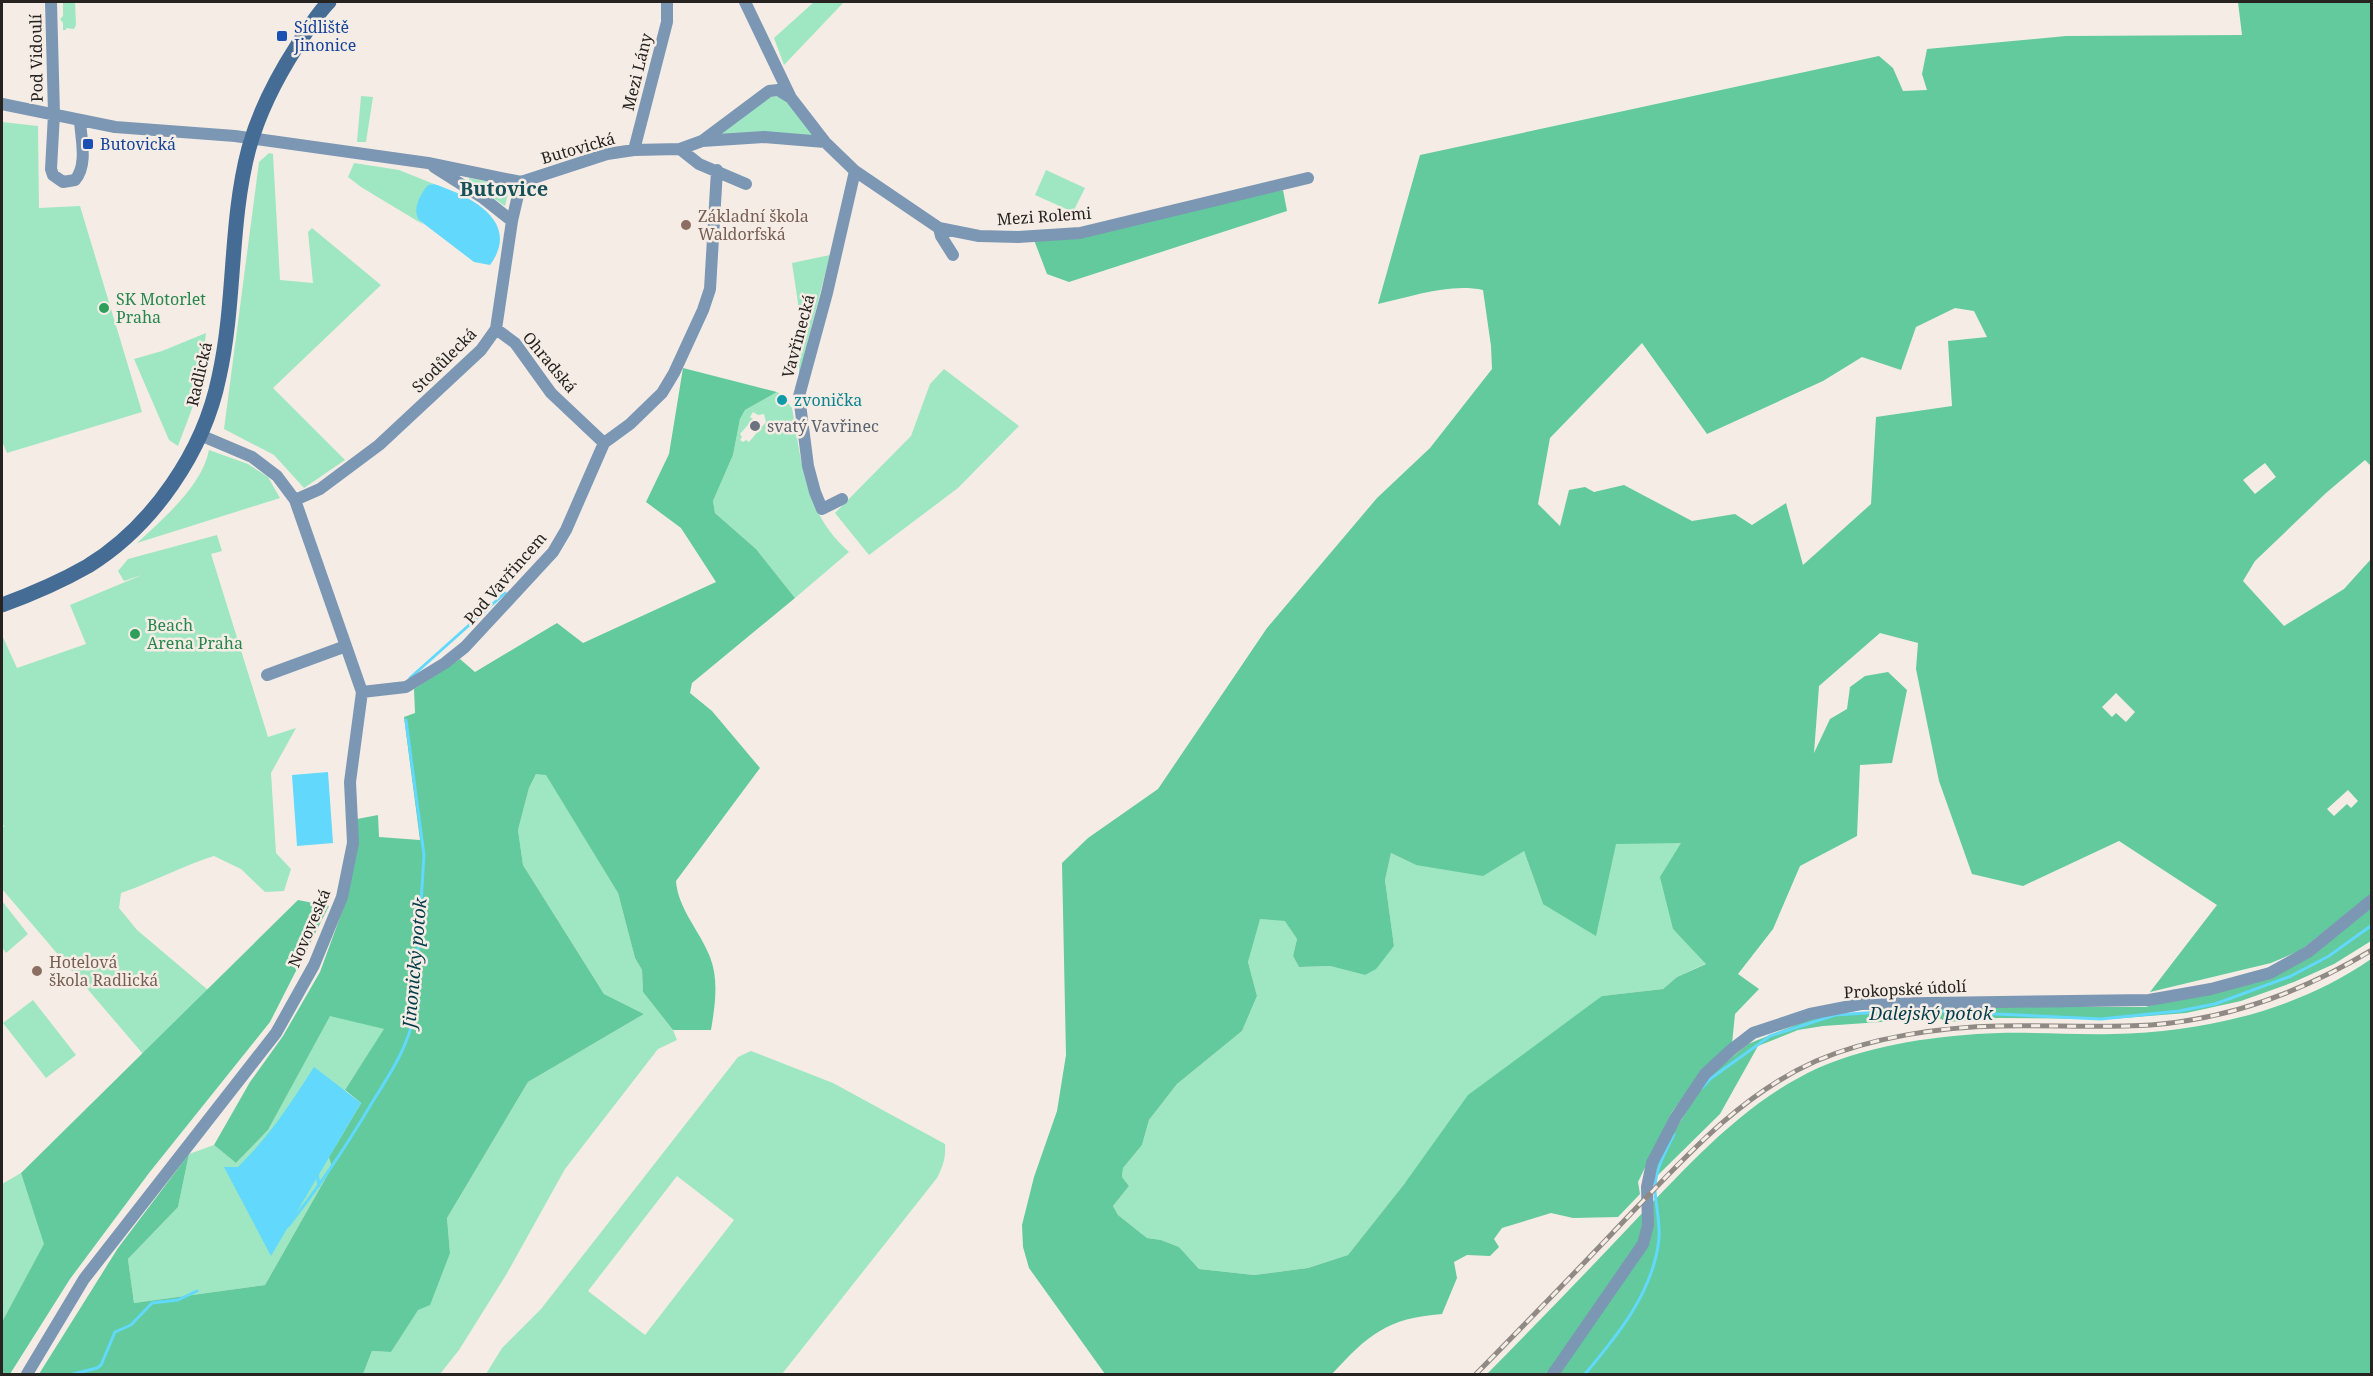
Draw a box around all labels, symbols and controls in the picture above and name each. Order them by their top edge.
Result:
street label: Pod Vidoulí [24,14,48,102]
place label: Sídliště Jinonice [293,16,356,56]
marker: Sídliště Jinonice [275,29,289,43]
street label: Mezi Lány [617,30,657,113]
street label: Butovická [538,127,618,169]
place label: Butovická [100,133,176,155]
marker: Butovická [81,137,95,151]
district label: Butovice [460,175,548,202]
street label: Mezi Rolemi [996,202,1092,230]
place label: Základní škola Waldorfská [698,205,809,245]
marker: Základní škola Waldorfská [679,218,693,232]
place label: SK Motorlet Praha [116,288,206,328]
street label: Vavřinecká [776,292,820,380]
marker: SK Motorlet Praha [97,301,111,315]
street label: Stodůlecká [407,323,481,397]
street label: Ohradská [518,327,582,397]
street label: Radlická [181,340,217,408]
place label: zvonička [794,389,862,411]
marker: zvonička [775,393,789,407]
place label: svatý Vavřinec [767,415,879,437]
marker: svatý Vavřinec [748,419,762,433]
street label: Pod Vavřincem [459,527,551,629]
place label: Beach Arena Praha [147,614,243,654]
marker: Beach Arena Praha [128,627,142,641]
street label: Novoveská [283,885,335,971]
water label: Jinonický potok [396,896,432,1032]
place label: Hotelová škola Radlická [49,951,158,991]
marker: Hotelová škola Radlická [30,964,44,978]
street label: Prokopské údolí [1843,975,1967,1003]
water label: Dalejský potok [1868,1001,1994,1025]

